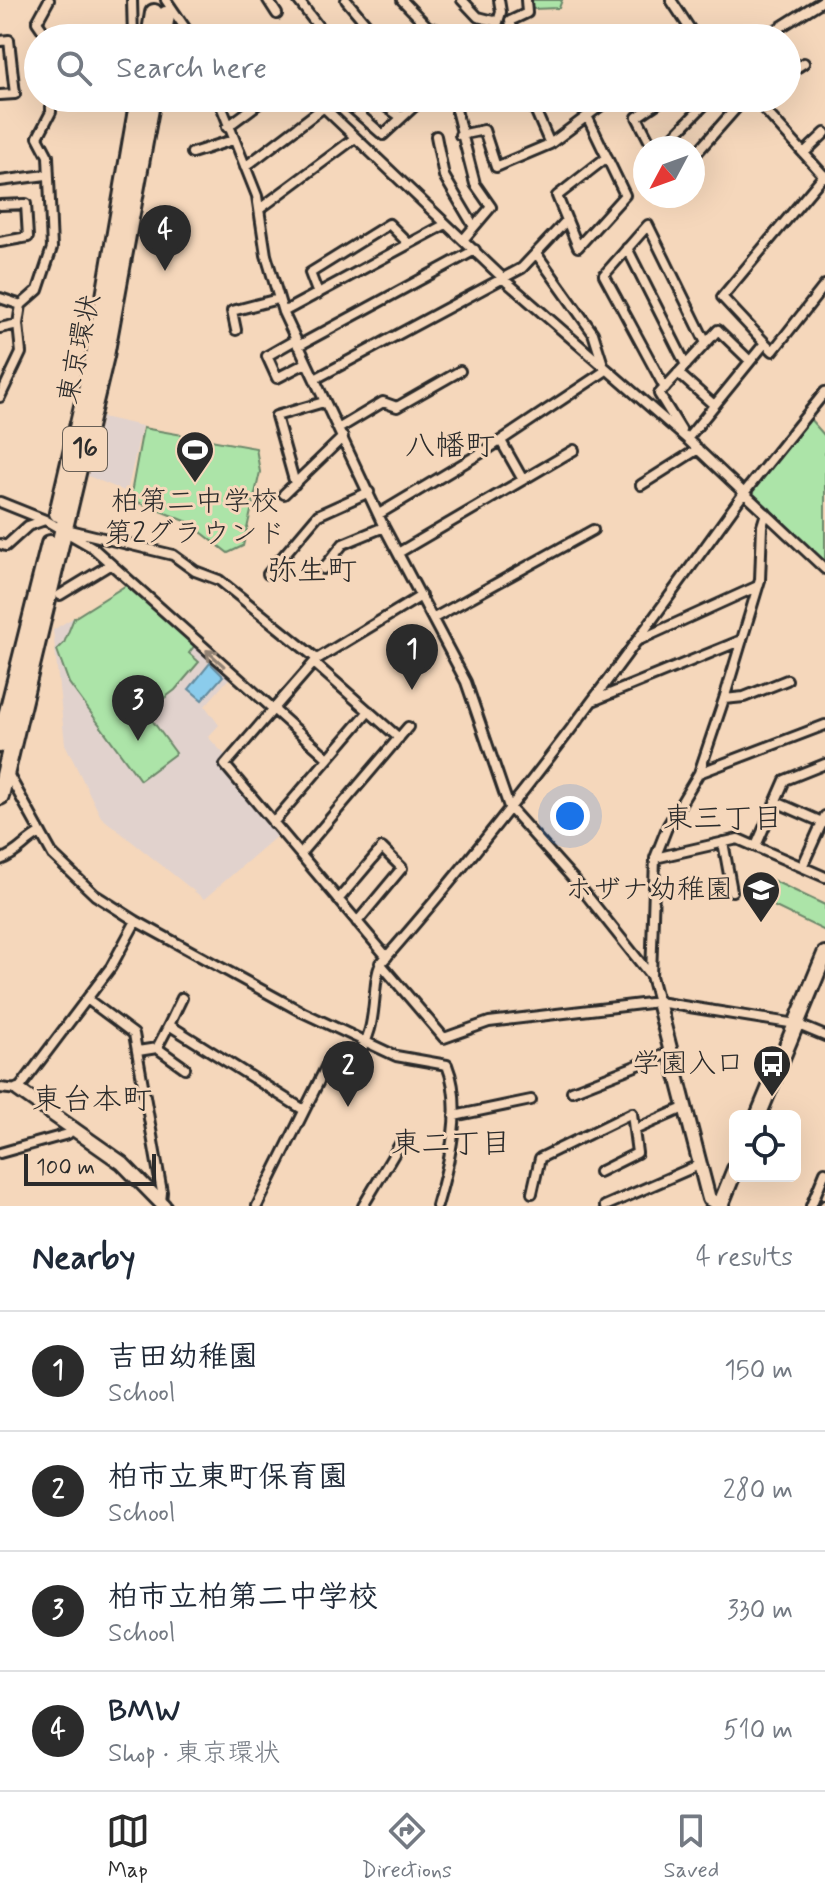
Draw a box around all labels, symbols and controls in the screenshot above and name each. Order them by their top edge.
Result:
search box [24,24,801,112]
icon: search [52,46,96,90]
text: Search here [116,49,267,88]
north arrow [633,136,705,208]
pin: 4 [139,205,191,271]
street label: 東京環状 [50,290,110,408]
road number: 16 [63,427,107,471]
district label: 八幡町 [405,427,495,466]
sports icon: 柏第二中学校 第2グラウンド [174,429,216,484]
place label: 柏第二中学校 第2グラウンド [104,484,286,553]
district label: 弥生町 [267,552,357,591]
pin: 1 [386,624,438,690]
one-way arrow [205,649,225,667]
pin: 3 [112,675,164,741]
your location [550,796,590,836]
district label: 東三丁目 [663,800,783,839]
school or university icon: ホザナ幼稚園 [740,869,782,924]
place label: ホザナ幼稚園 [565,872,733,909]
pin: 2 [322,1041,374,1107]
bus stop icon: 学園入口 [751,1043,793,1098]
place label: 学園入口 [632,1046,744,1083]
district label: 東台本町 [32,1081,152,1120]
map controls [729,1110,801,1182]
button: locate [729,1110,801,1182]
district label: 東二丁目 [391,1125,511,1164]
scale bar [24,1150,156,1186]
text: 100 m [36,1154,95,1182]
text: Nearby [32,1236,136,1281]
text: 4 results [696,1241,793,1275]
text: 吉田幼稚園 [108,1338,258,1377]
text: 1 [52,1354,64,1388]
text: 150 m [724,1354,793,1388]
text: School [108,1377,175,1411]
text: 柏市立東町保育園 [108,1458,348,1497]
text: 2 [52,1474,64,1508]
text: 280 m [723,1474,793,1508]
text: School [108,1497,175,1531]
text: 柏市立柏第二中学校 [108,1578,378,1617]
text: 3 [52,1594,64,1628]
text: 330 m [727,1594,793,1628]
text: School [108,1617,175,1651]
text: BMW [108,1692,180,1731]
text: 4 [50,1714,66,1748]
text: 510 m [723,1714,793,1748]
text: Shop · 東京環状 [108,1737,280,1771]
tab: Map [106,1809,150,1885]
tab: Directions [361,1809,452,1885]
tab: Saved [664,1809,719,1885]

